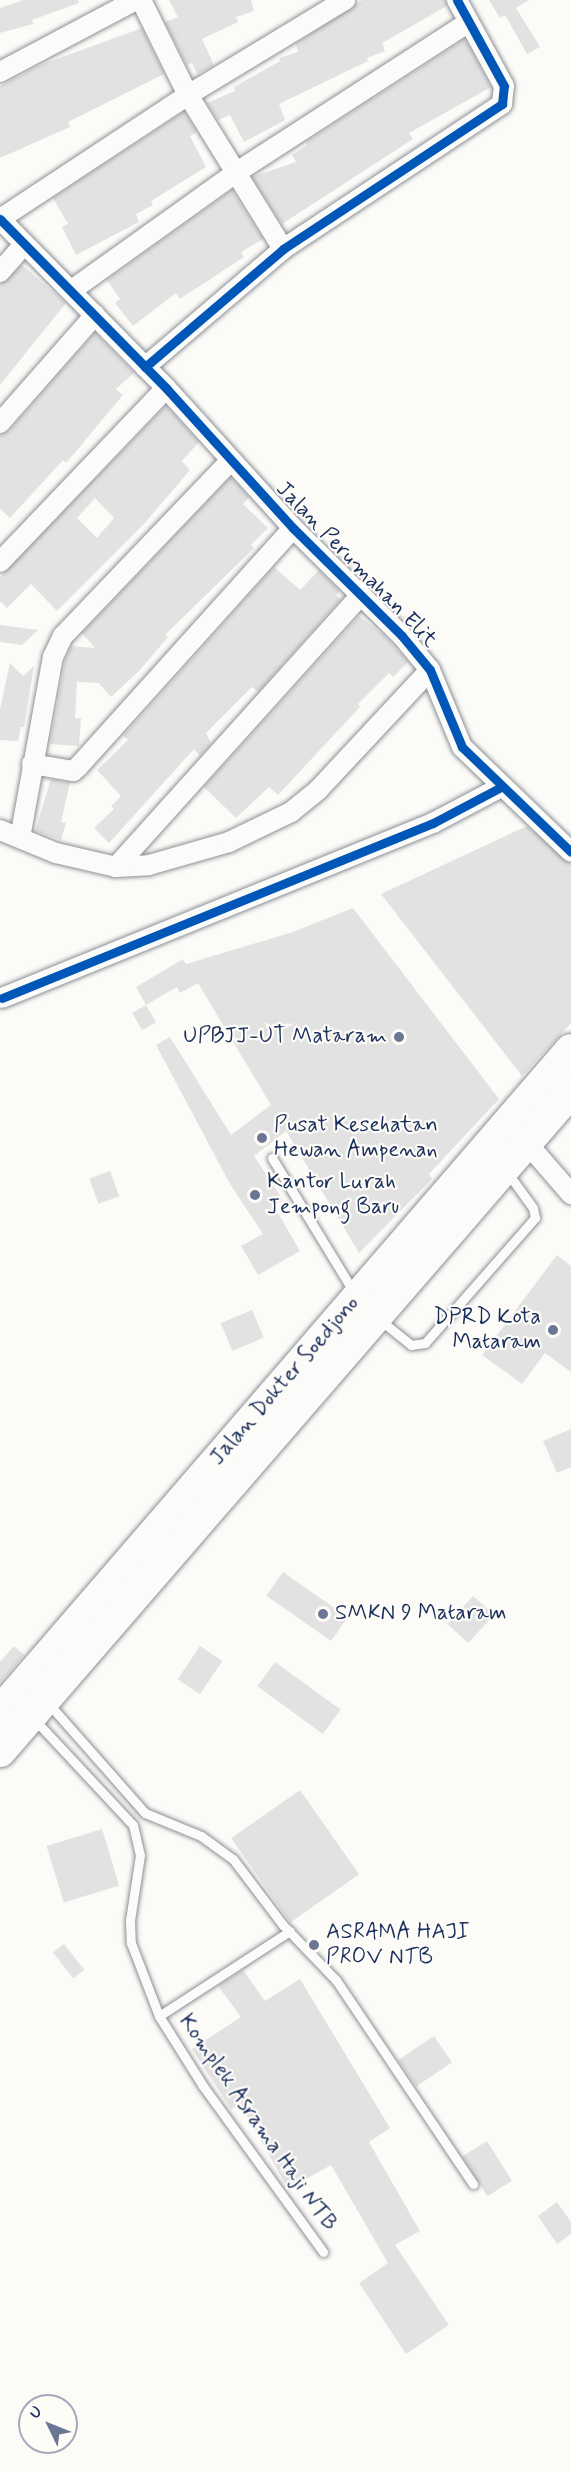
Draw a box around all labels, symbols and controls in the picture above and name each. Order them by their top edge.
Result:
street label: Jalan Perumahan Elit [271,477,441,653]
place label: UPBJJ-UT Mataram [190,1024,387,1050]
marker: UPBJJ-UT Mataram [392,1030,406,1044]
place label: Pusat Kesehatan Hewan Ampenan [274,1112,439,1164]
marker: Pusat Kesehatan Hewan Ampenan [255,1131,269,1145]
place label: Kantor Lurah Jempong Baru [267,1169,398,1220]
marker: Kantor Lurah Jempong Baru [248,1188,262,1202]
street label: Jalan Dokter Soedjono [205,1292,365,1470]
place label: DPRD Kota Mataram [435,1304,541,1356]
marker: DPRD Kota Mataram [546,1323,560,1337]
place label: SMKN 9 Mataram [335,1601,506,1627]
marker: SMKN 9 Mataram [316,1607,330,1621]
place label: ASRAMA HAJI PROV NTB [326,1919,469,1970]
marker: ASRAMA HAJI PROV NTB [307,1938,321,1952]
street label: Komplek Asrama Haji NTB [170,2007,344,2239]
north arrow [18,2394,78,2454]
text: U [25,2402,47,2424]

